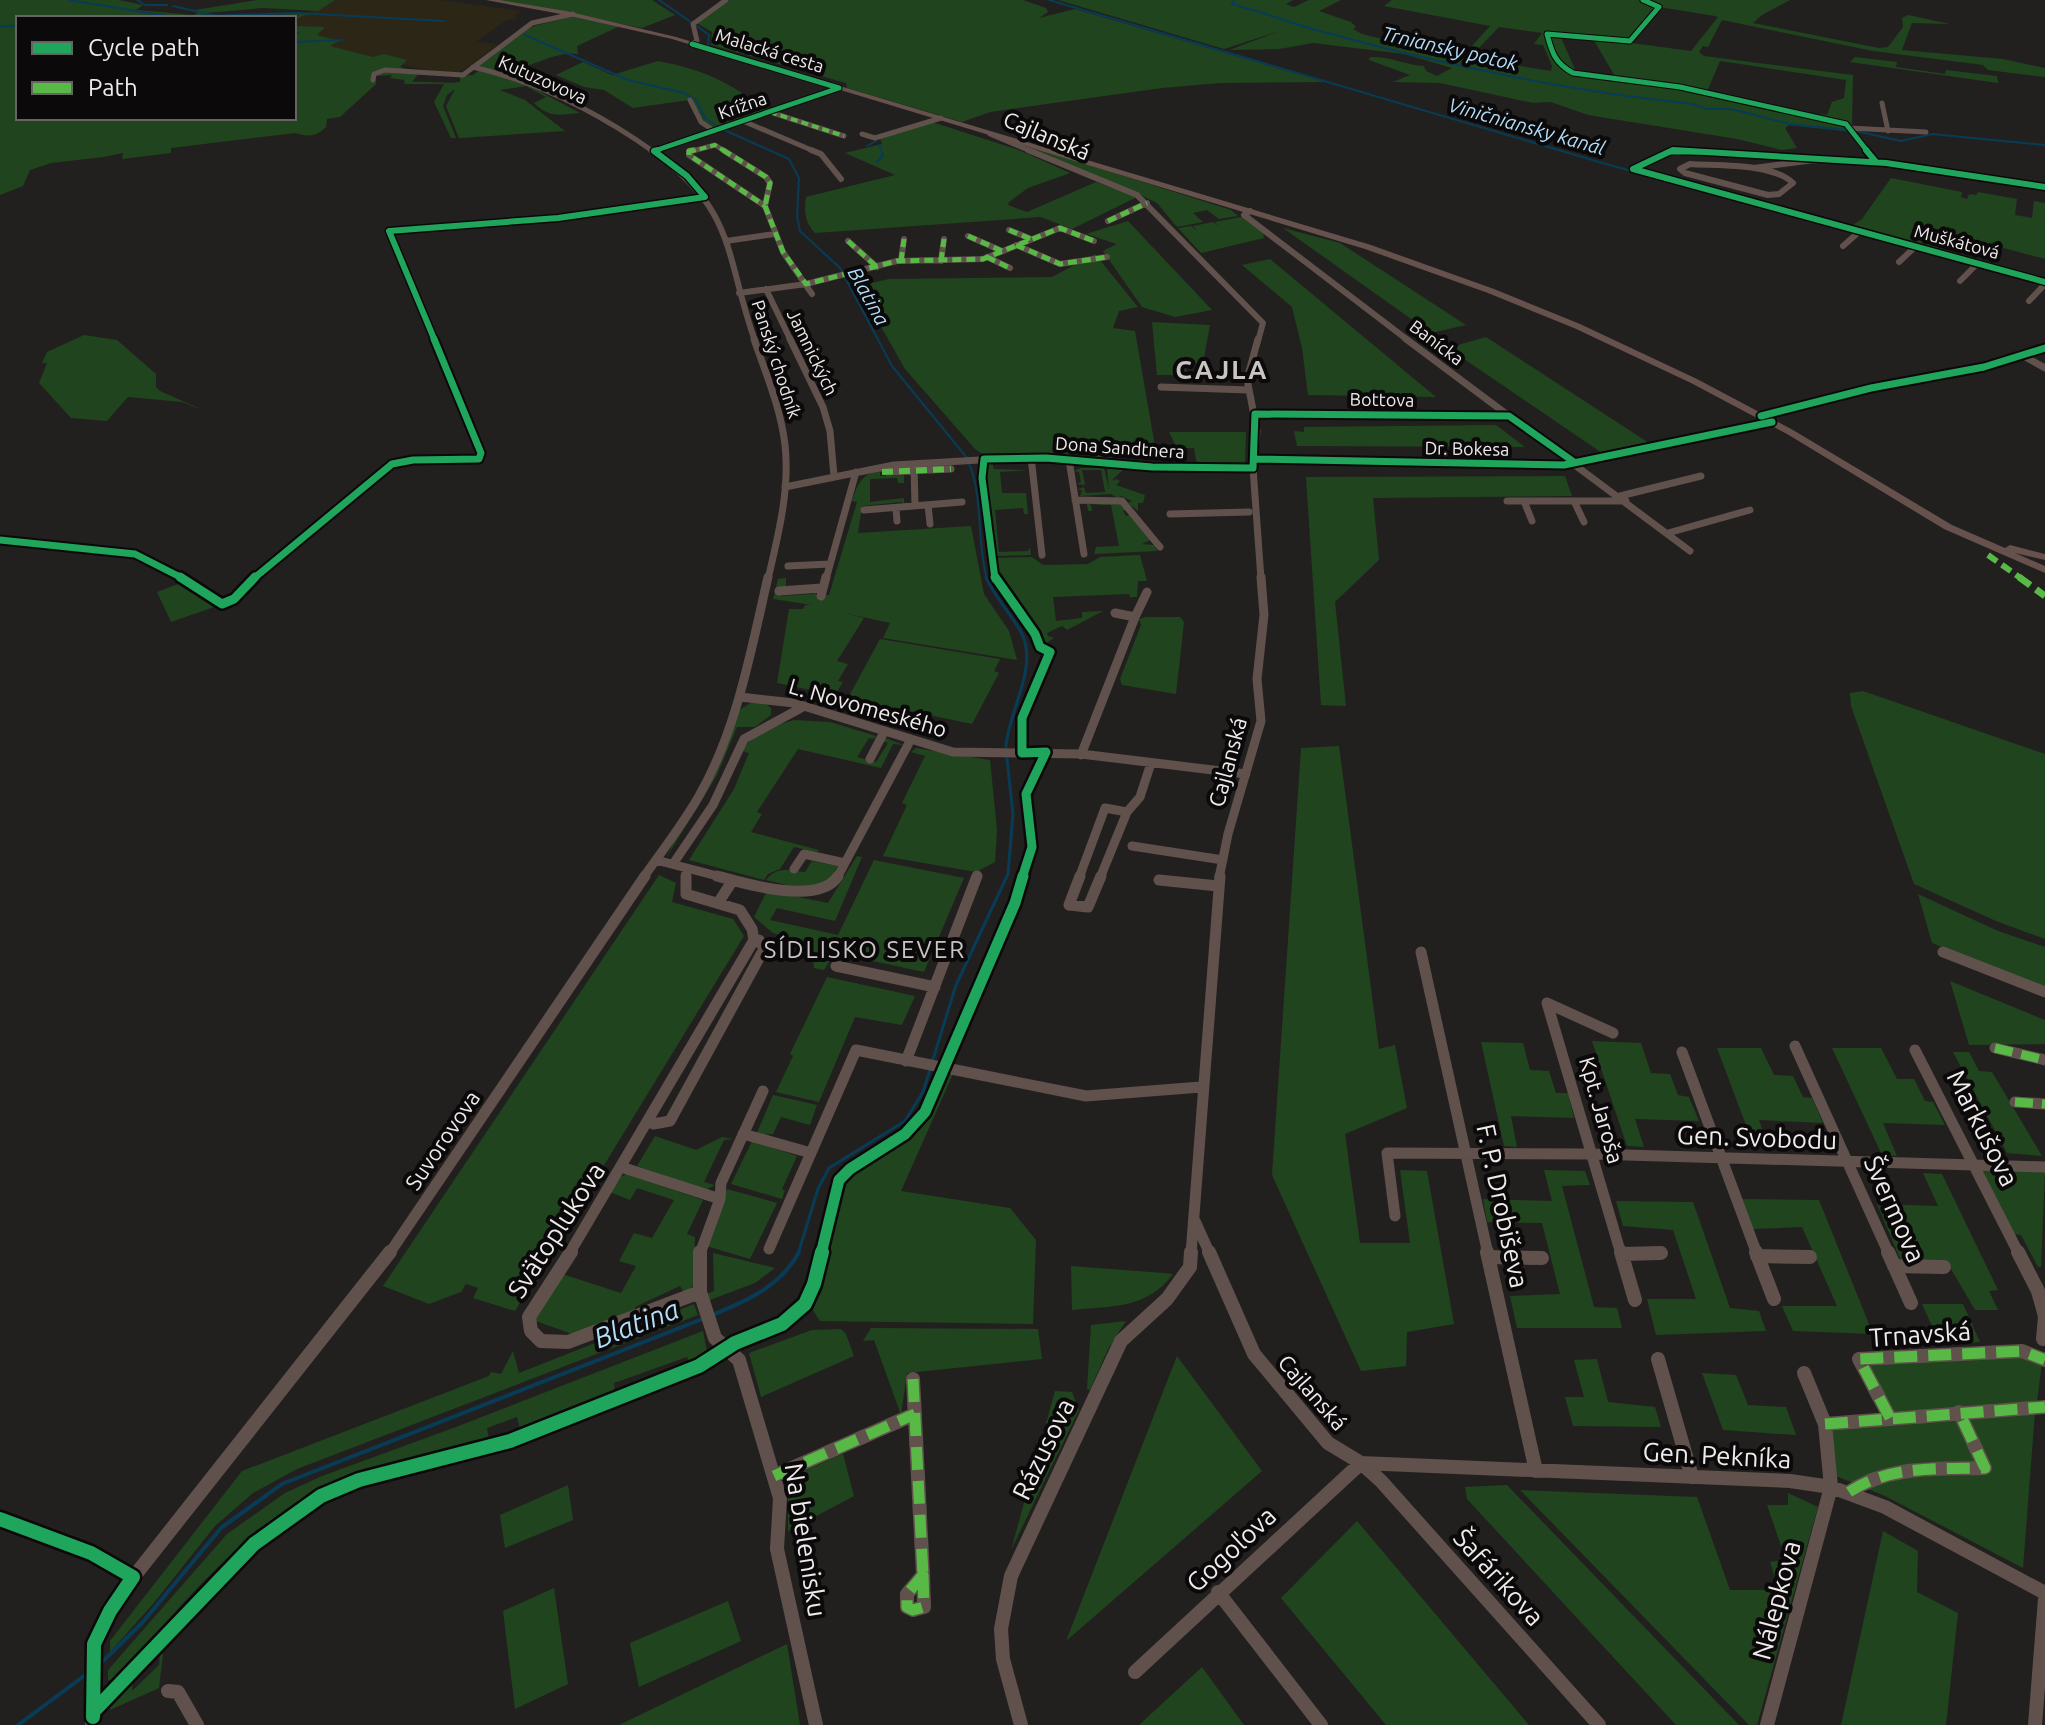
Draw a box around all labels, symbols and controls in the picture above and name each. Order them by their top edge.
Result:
legend [16,16,296,120]
water label: Trniansky potok [1380,21,1521,75]
street label: Malacká cesta [713,24,827,76]
text: Cycle path [88,34,200,61]
street label: Kutuzovova [496,51,590,107]
text: Path [88,74,138,101]
street label: Krížna [715,87,769,123]
water label: Viničniansky kanál [1446,93,1608,159]
street label: Cajlanská [1000,106,1094,164]
street label: Muškátová [1912,220,2002,262]
water label: Blatina [844,263,894,329]
street label: Panský chodník [748,297,806,421]
street label: Jamnických [784,306,842,398]
street label: Banícka [1406,315,1468,369]
district label: CAJLA [1175,355,1269,384]
street label: Bottova [1350,388,1414,410]
street label: Dona Sandtnera [1055,432,1185,462]
street label: Dr. Bokesa [1424,437,1510,459]
street label: L. Novomeského [786,672,950,742]
street label: Cajlanská [1203,714,1251,810]
district label: SÍDLISKO SEVER [764,935,966,963]
street label: Kpt. Jaroša [1575,1054,1629,1166]
street label: Markušova [1941,1065,2025,1191]
street label: Suvorovova [400,1086,484,1194]
street label: Gen. Svobodu [1676,1120,1838,1154]
street label: F. P. Drobiševa [1471,1121,1535,1291]
street label: Švermova [1859,1151,1931,1267]
street label: Svätoplukova [502,1157,610,1303]
water label: Blatina [589,1293,683,1353]
street label: Trnavská [1868,1316,1972,1352]
street label: Cajlanská [1273,1349,1353,1435]
street label: Rázusova [1006,1394,1080,1504]
street label: Gen. Pekníka [1642,1437,1792,1473]
street label: Na bielenisku [780,1461,832,1619]
street label: Gogoľova [1180,1501,1282,1597]
street label: Šafárikova [1448,1523,1550,1631]
street label: Nálepkova [1746,1537,1806,1663]

